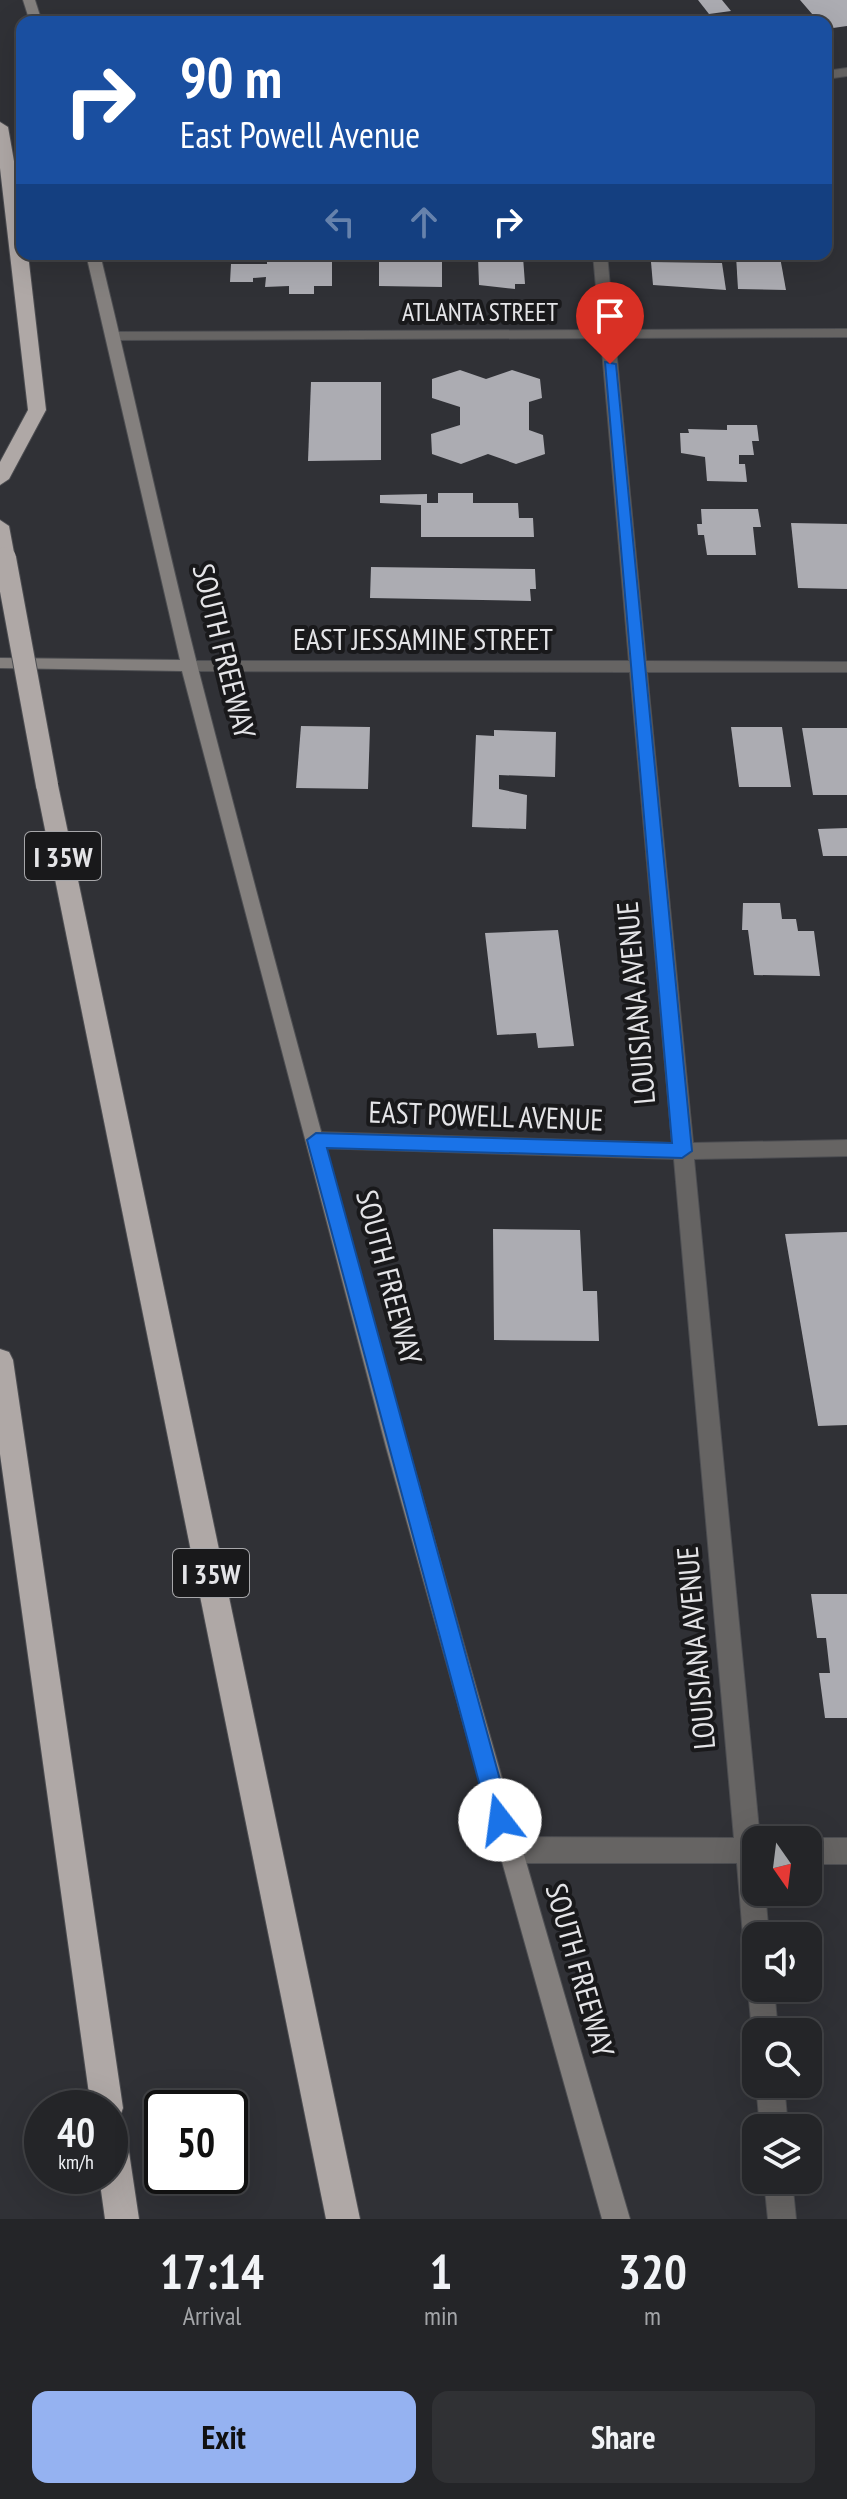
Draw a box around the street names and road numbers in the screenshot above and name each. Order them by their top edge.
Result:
street label: ATLANTA STREET [402,295,558,328]
street label: SOUTH FREEWAY [184,560,266,743]
street label: EAST JESSAMINE STREET [293,619,553,658]
road number: I 35W [25,832,101,880]
street label: LOUISIANA AVENUE [607,900,663,1106]
street label: EAST POWELL AVENUE [368,1091,604,1139]
street label: SOUTH FREEWAY [348,1186,432,1369]
street label: LOUISIANA AVENUE [667,1545,723,1751]
road number: I 35W [173,1549,249,1597]
street label: SOUTH FREEWAY [538,1879,624,2062]

